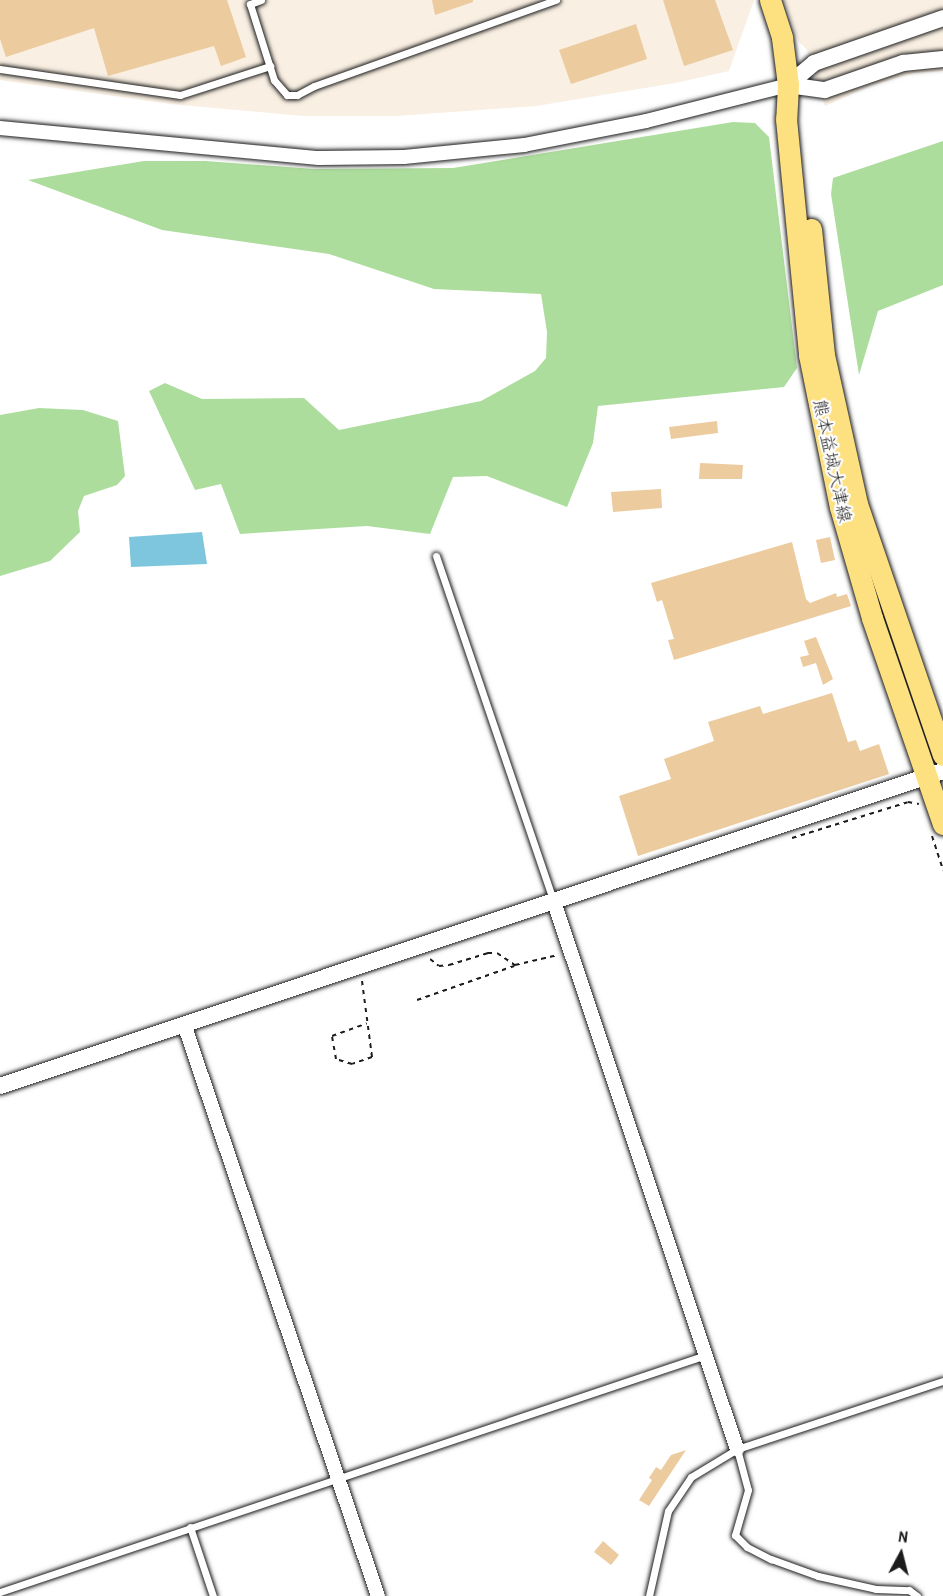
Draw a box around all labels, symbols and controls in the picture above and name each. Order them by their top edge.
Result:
street label: 熊本益城大津線 [808,397,856,525]
north arrow [871,1524,931,1584]
text: N [898,1525,909,1548]

